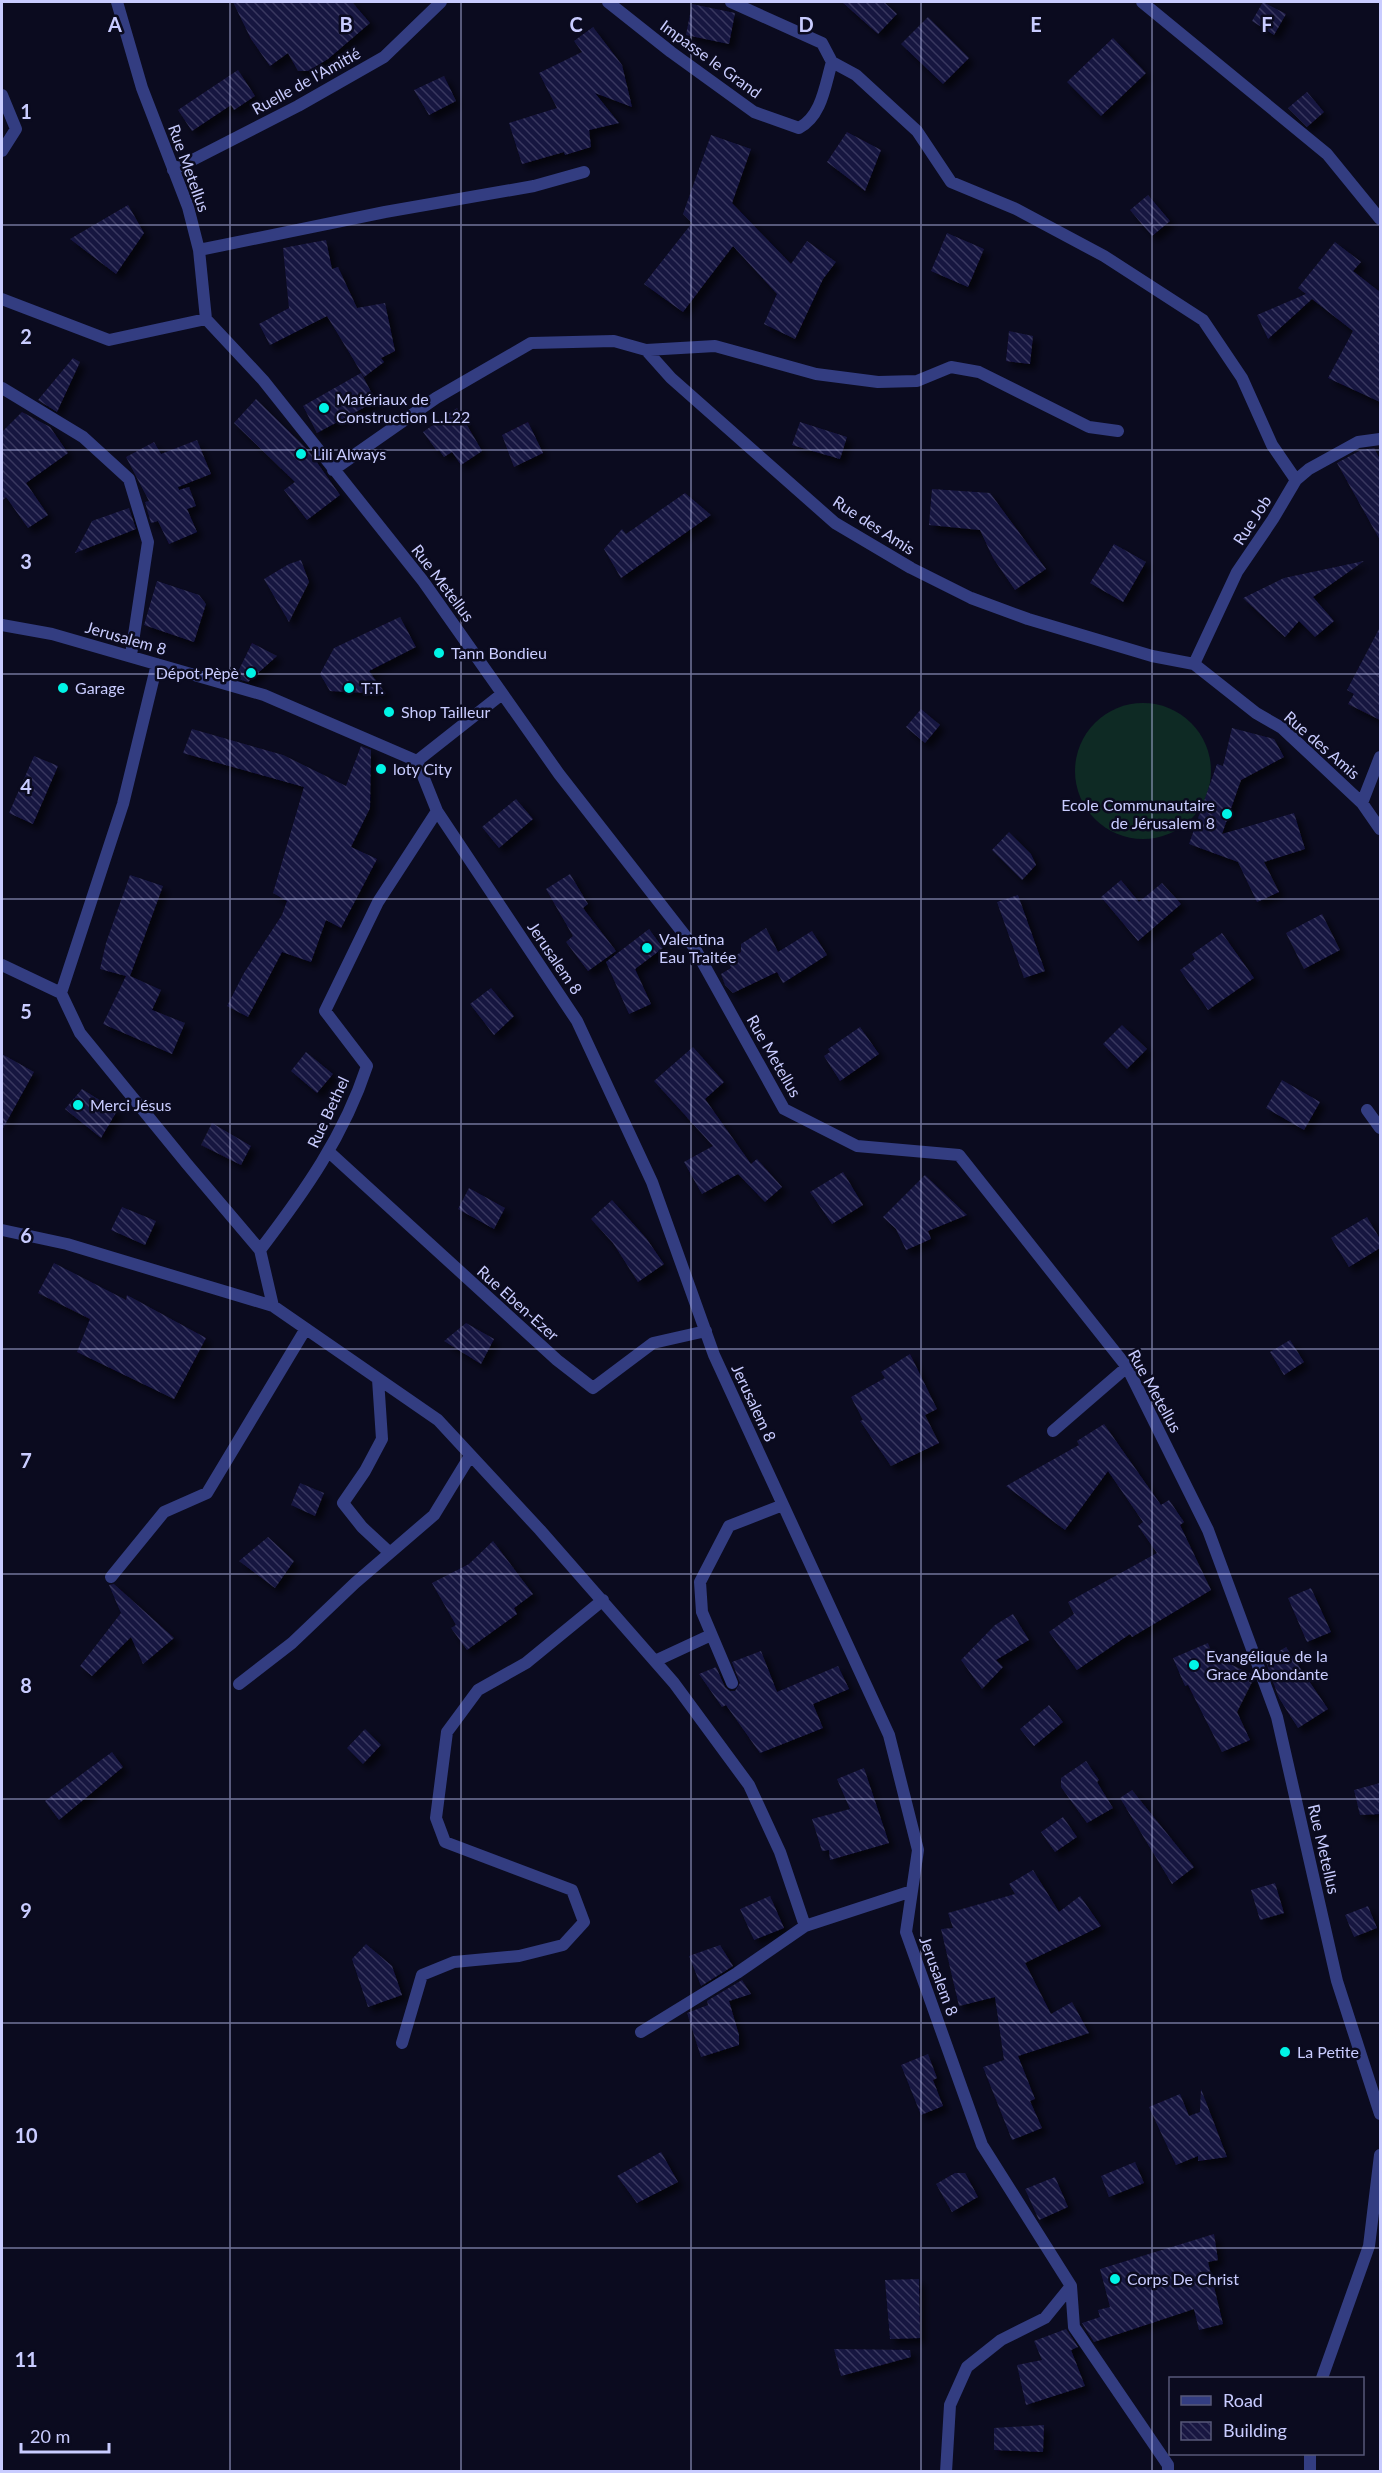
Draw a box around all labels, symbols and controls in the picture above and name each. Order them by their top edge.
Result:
text: A [107,12,122,36]
text: B [339,12,353,36]
text: C [569,12,583,36]
text: D [798,12,814,36]
text: E [1030,12,1042,36]
text: F [1261,12,1273,36]
street label: Impasse le Grand [657,16,766,102]
street label: Ruelle de l'Amitié [248,43,363,118]
text: 1 [20,99,32,123]
street label: Rue Metellus [165,121,214,214]
text: 2 [20,324,32,348]
place label: Matériaux de Construction L.L22 [336,389,470,426]
marker: Matériaux de Construction L.L22 [317,401,331,415]
place label: Lili Always [313,444,386,463]
marker: Lili Always [294,447,308,461]
street label: Rue des Amis [830,491,919,558]
street label: Rue Job [1229,491,1275,548]
street label: Rue Metellus [408,540,479,625]
text: 3 [20,549,32,573]
street label: Jerusalem 8 [83,617,169,658]
place label: Tann Bondieu [451,643,547,662]
marker: Tann Bondieu [432,646,446,660]
place label: Dépot Pèpè [156,663,239,682]
marker: Dépot Pèpè [244,666,258,680]
place label: Garage [75,678,125,697]
place label: T.T. [361,678,384,697]
marker: Garage [56,681,70,695]
marker: T.T. [342,681,356,695]
place label: Shop Tailleur [401,702,490,721]
marker: Shop Tailleur [382,705,396,719]
street label: Rue des Amis [1281,707,1364,783]
place label: loty City [393,759,453,778]
marker: loty City [374,762,388,776]
text: 4 [20,774,32,798]
place label: Ecole Communautaire de Jérusalem 8 [1061,795,1215,832]
marker: Ecole Communautaire de Jérusalem 8 [1220,807,1234,821]
street label: Jerusalem 8 [524,918,587,998]
place label: Valentina Eau Traitée [659,929,736,966]
marker: Valentina Eau Traitée [640,941,654,955]
text: 5 [20,999,32,1023]
street label: Rue Metellus [743,1011,806,1100]
street label: Rue Bethel [303,1073,352,1151]
place label: Merci Jésus [90,1095,171,1114]
marker: Merci Jésus [71,1098,85,1112]
text: 6 [20,1223,32,1247]
street label: Rue Eben-Ezer [474,1261,563,1344]
street label: Rue Metellus [1125,1346,1186,1436]
street label: Jerusalem 8 [728,1361,781,1445]
text: 7 [20,1448,32,1472]
place label: Evangélique de la Grace Abondante [1206,1646,1328,1683]
marker: Evangélique de la Grace Abondante [1187,1658,1201,1672]
text: 8 [20,1673,32,1697]
street label: Rue Metellus [1305,1802,1344,1896]
text: 9 [20,1898,32,1922]
street label: Jerusalem 8 [916,1933,963,2018]
place label: La Petite [1297,2042,1359,2061]
marker: La Petite [1278,2045,1292,2059]
text: 10 [14,2123,38,2147]
place label: Corps De Christ [1127,2269,1239,2288]
marker: Corps De Christ [1108,2272,1122,2286]
text: 11 [14,2347,38,2371]
legend [1169,2377,1364,2455]
text: Road [1223,2389,1263,2411]
scale bar [21,2416,110,2454]
text: Building [1223,2419,1287,2441]
text: 20 m [30,2425,70,2447]

